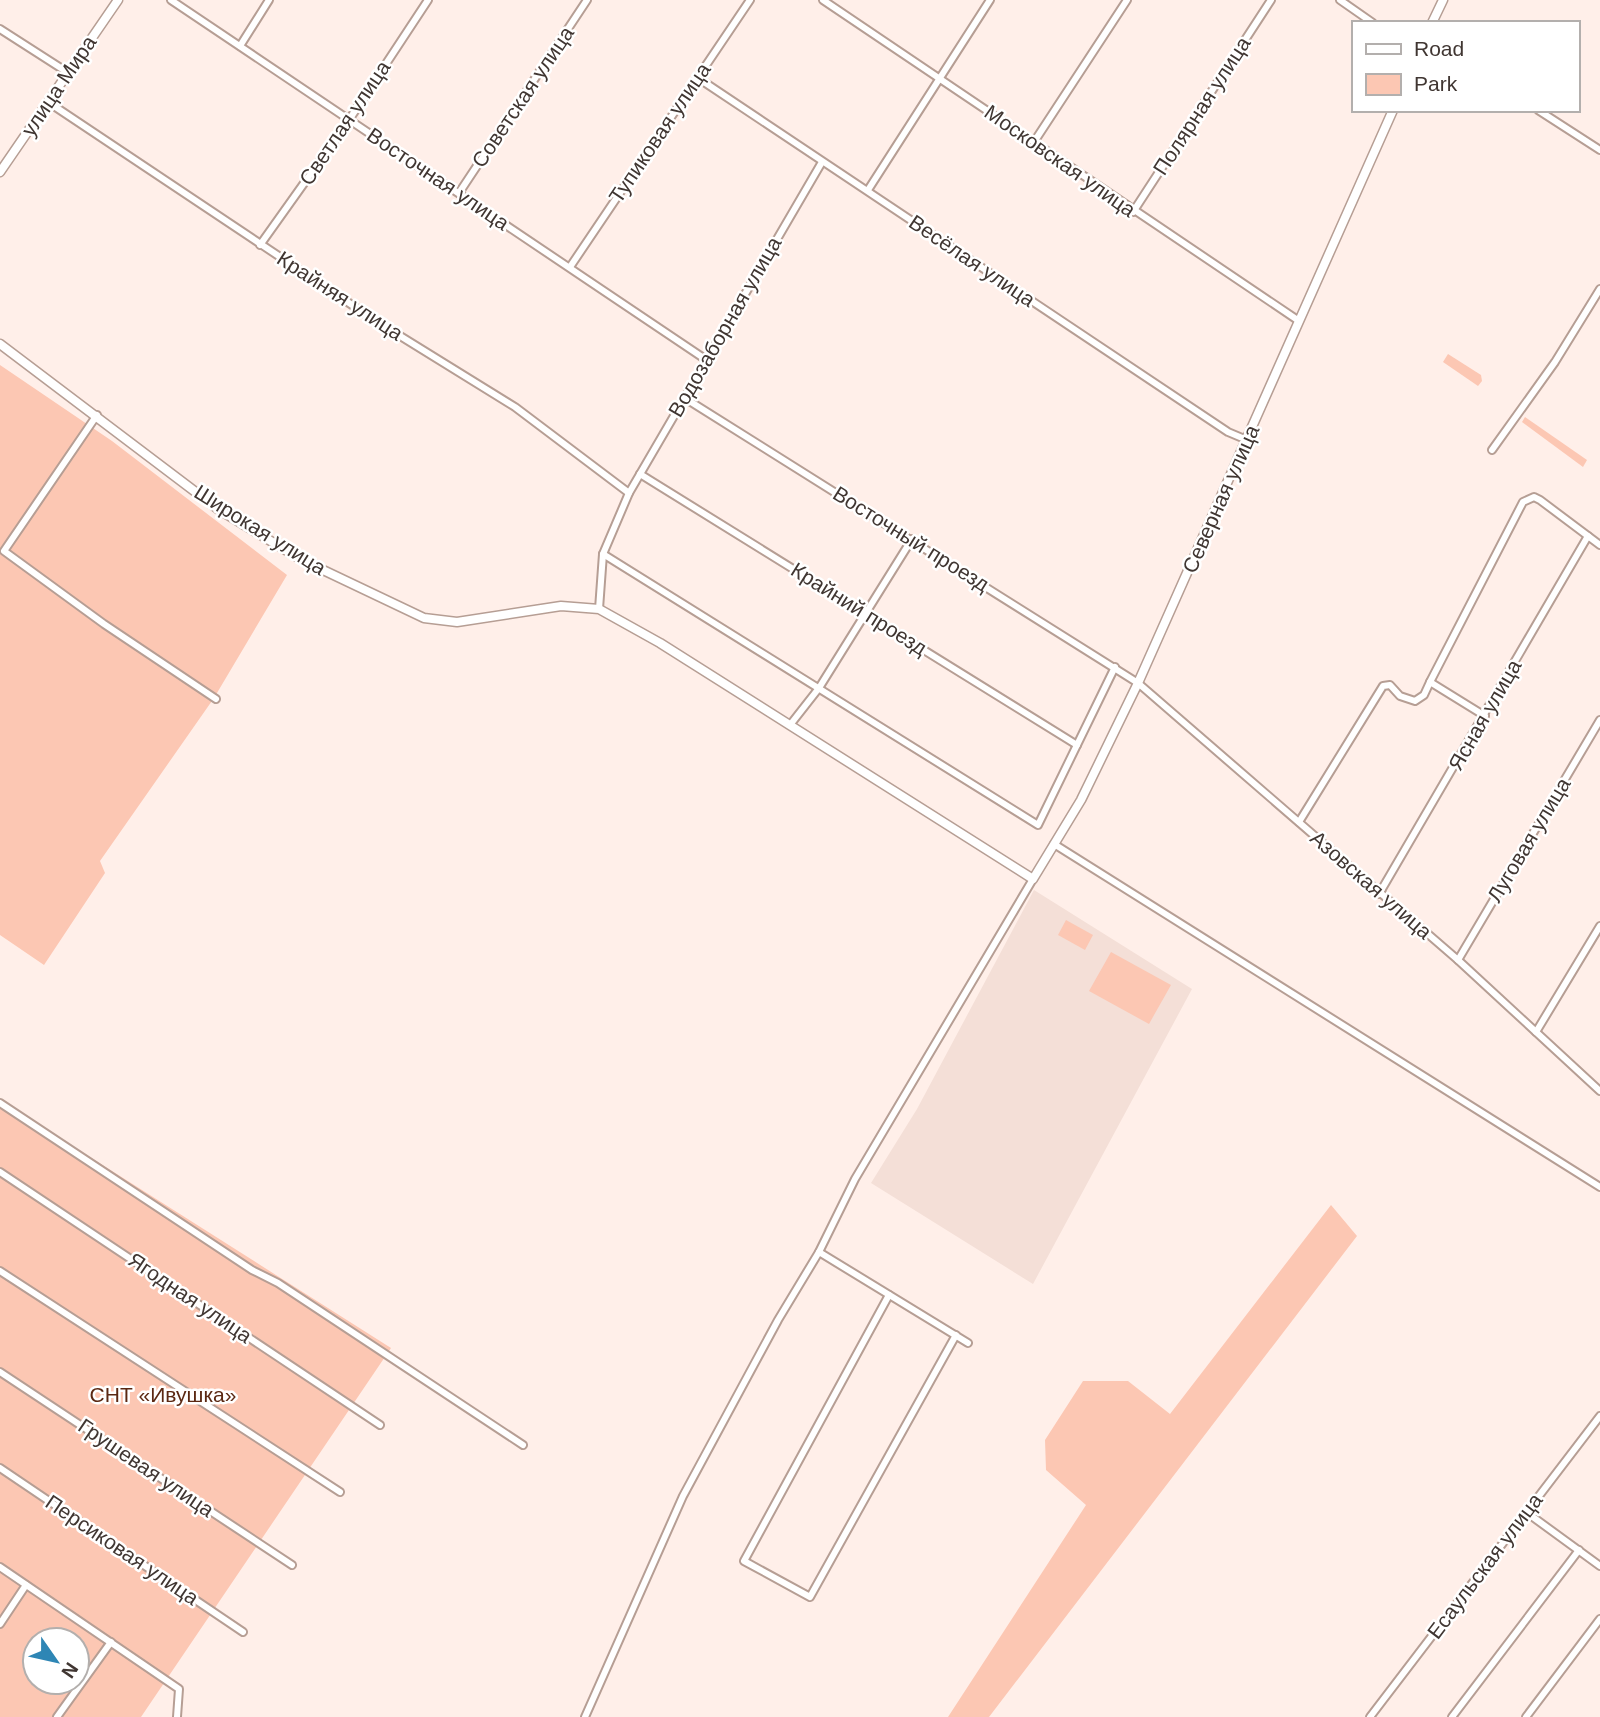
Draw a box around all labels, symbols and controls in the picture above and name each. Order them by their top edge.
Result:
legend [1352,21,1579,112]
street label: Советская улица [467,22,578,172]
street label: улица Мира [17,31,101,140]
street label: Полярная улица [1148,32,1255,179]
text: Road [1414,37,1464,60]
street label: Светлая улица [294,56,395,189]
street label: Тупиковая улица [604,58,715,207]
text: Park [1414,72,1458,95]
street label: Московская улица [980,100,1140,221]
street label: Восточная улица [363,123,514,235]
street label: Весёлая улица [905,210,1040,311]
street label: Водозаборная улица [664,232,786,421]
street label: Крайняя улица [273,246,408,345]
street label: Северная улица [1178,421,1264,576]
street label: Широкая улица [190,480,330,579]
street label: Восточный проезд [829,481,993,596]
street label: Крайний проезд [787,558,931,660]
street label: Ясная улица [1444,655,1526,774]
street label: Луговая улица [1482,773,1575,906]
street label: Азовская улица [1306,826,1437,944]
street label: Ягодная улица [124,1248,257,1348]
park label: СНТ «Ивушка» [90,1383,236,1406]
street label: Грушевая улица [74,1414,219,1522]
street label: Есаульская улица [1423,1488,1547,1643]
street label: Персиковая улица [42,1490,203,1609]
north arrow [21,1626,91,1696]
text: N [57,1659,82,1682]

